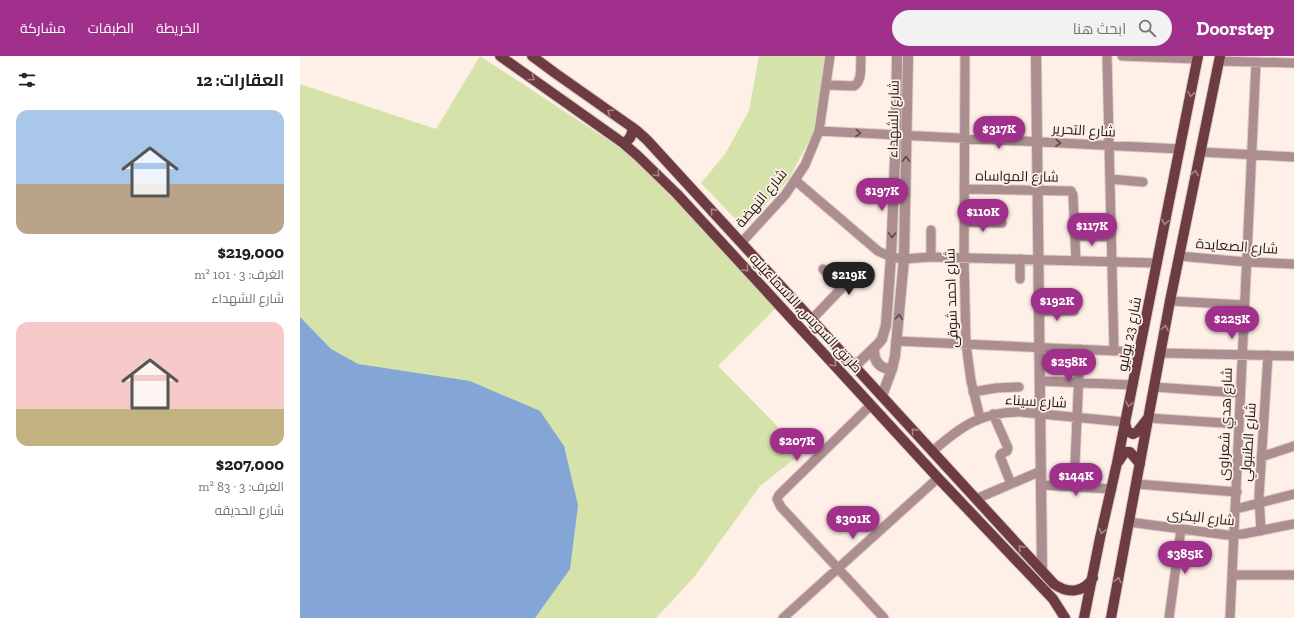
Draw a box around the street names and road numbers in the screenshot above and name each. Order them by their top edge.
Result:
street label: شارع الشهداء [884,80,903,158]
street label: شارع التحرير [1051,120,1116,141]
street label: شارع النهضة [732,166,791,231]
street label: شارع المواساه [975,167,1059,186]
street label: شارع الصعايدة [1195,235,1279,258]
street label: شارع احمد شوقى [941,248,962,348]
street label: طريق السويس, الاسماعيليه [746,250,865,377]
street label: شارع 23 يوليو [1114,295,1145,373]
street label: شارع هدي شعراوى [1215,367,1239,481]
street label: شارع سيناء [1005,391,1067,412]
street label: شارع الطنبولي [1237,402,1263,482]
street label: شارع البكرى [1166,505,1236,530]

